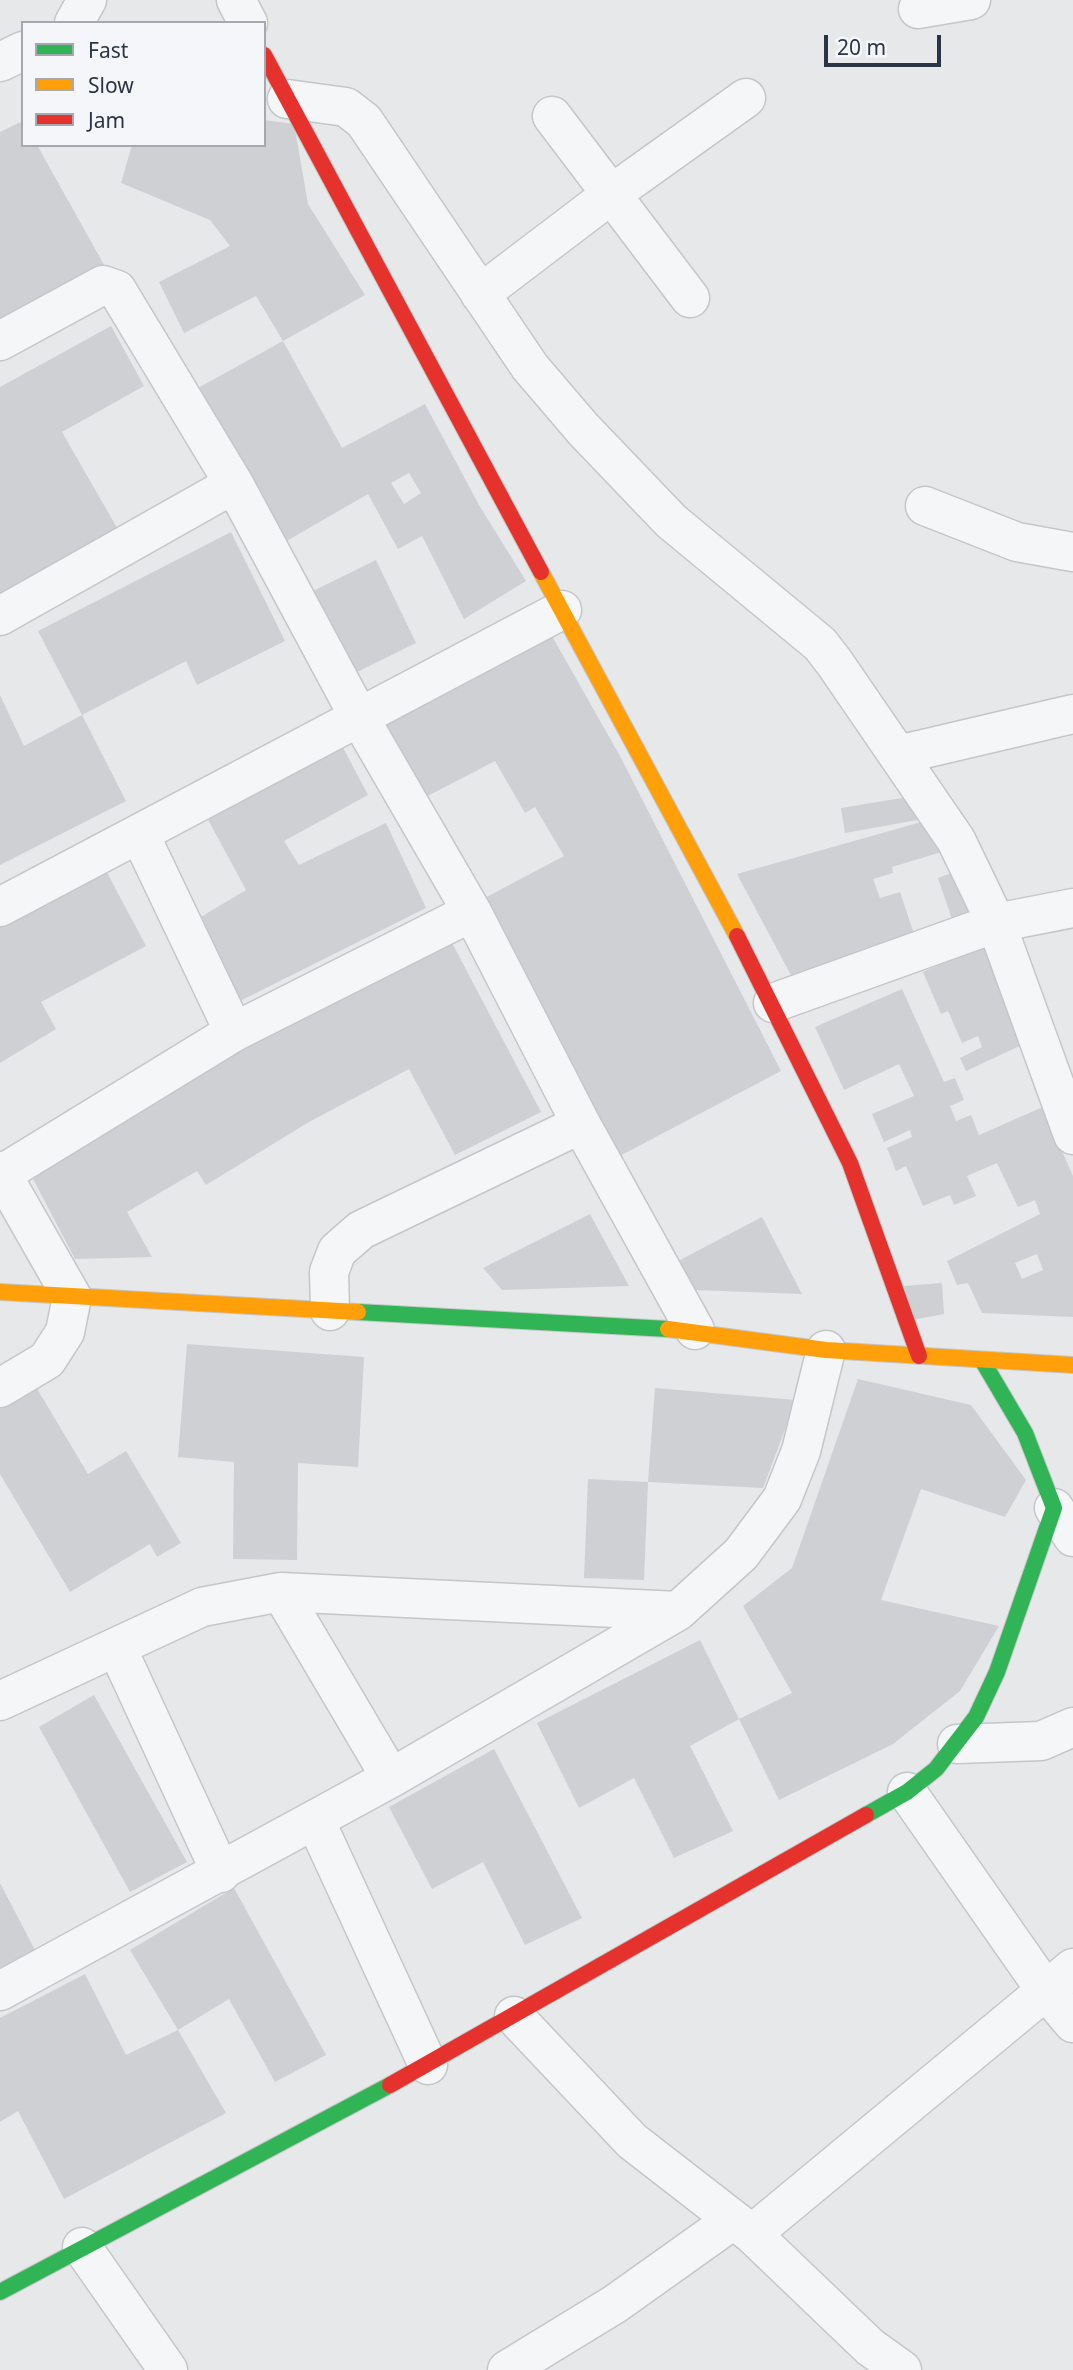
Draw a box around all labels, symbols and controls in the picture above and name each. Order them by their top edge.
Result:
legend [21,21,266,147]
scale bar [828,21,945,65]
text: 20 m [837,33,886,61]
text: Fast [88,36,128,64]
text: Slow [88,71,134,99]
text: Jam [88,106,125,134]

